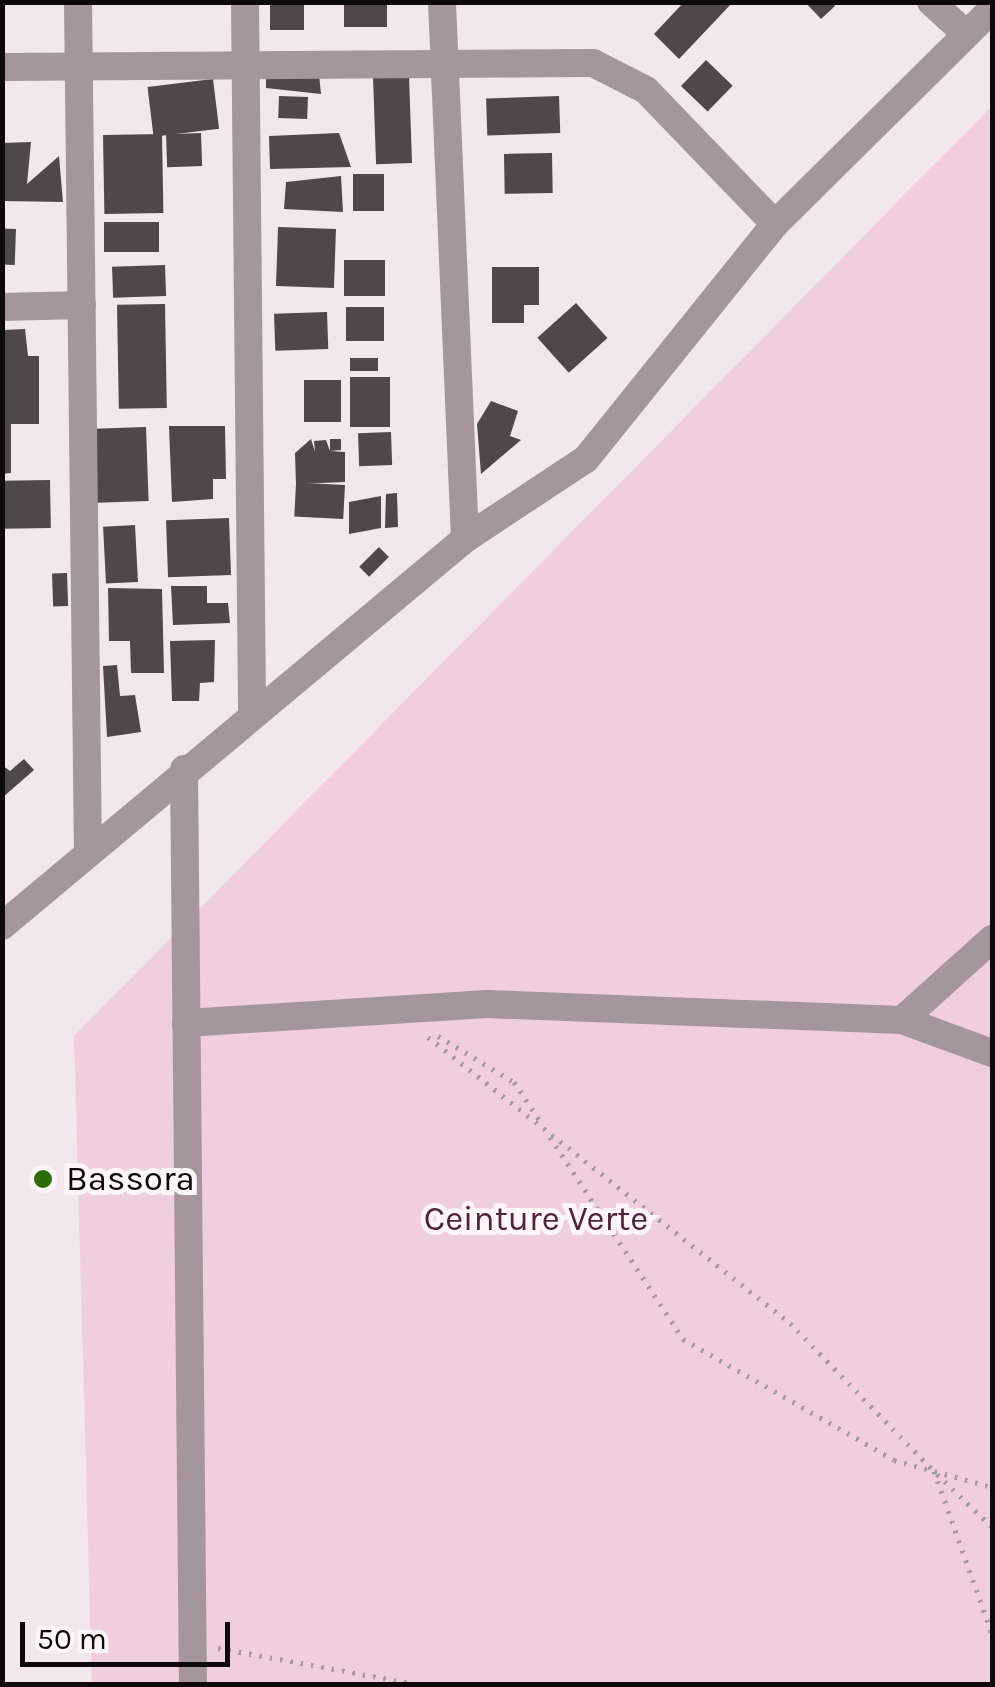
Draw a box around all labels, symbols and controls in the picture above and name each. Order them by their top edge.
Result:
place label: Bassora [66,1158,195,1200]
marker: Bassora [30,1166,56,1192]
park label: Ceinture Verte [424,1198,648,1240]
scale bar [25,1602,235,1664]
text: 50 m [37,1621,107,1657]

